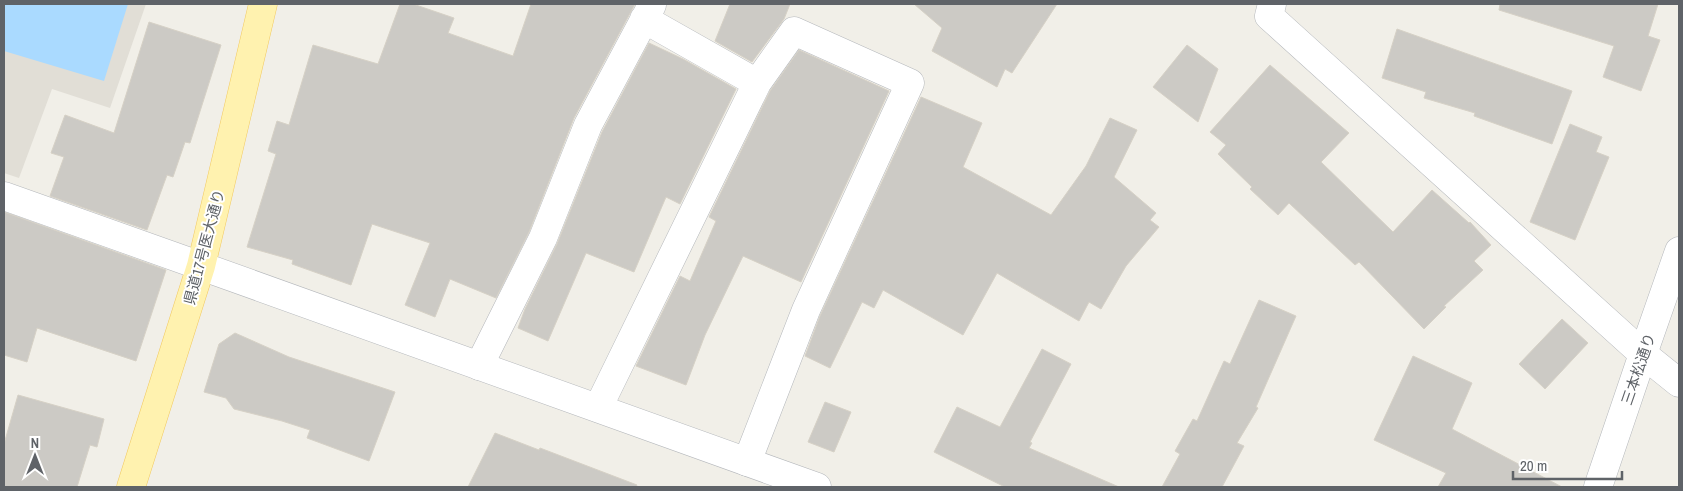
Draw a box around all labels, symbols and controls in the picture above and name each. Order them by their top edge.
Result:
street label: 県道17号医大通り [178,187,230,307]
street label: 三本松通り [1616,330,1660,408]
north arrow [10,431,60,481]
text: N [31,434,39,452]
scale bar [1513,448,1622,480]
text: 20 m [1520,455,1547,476]

